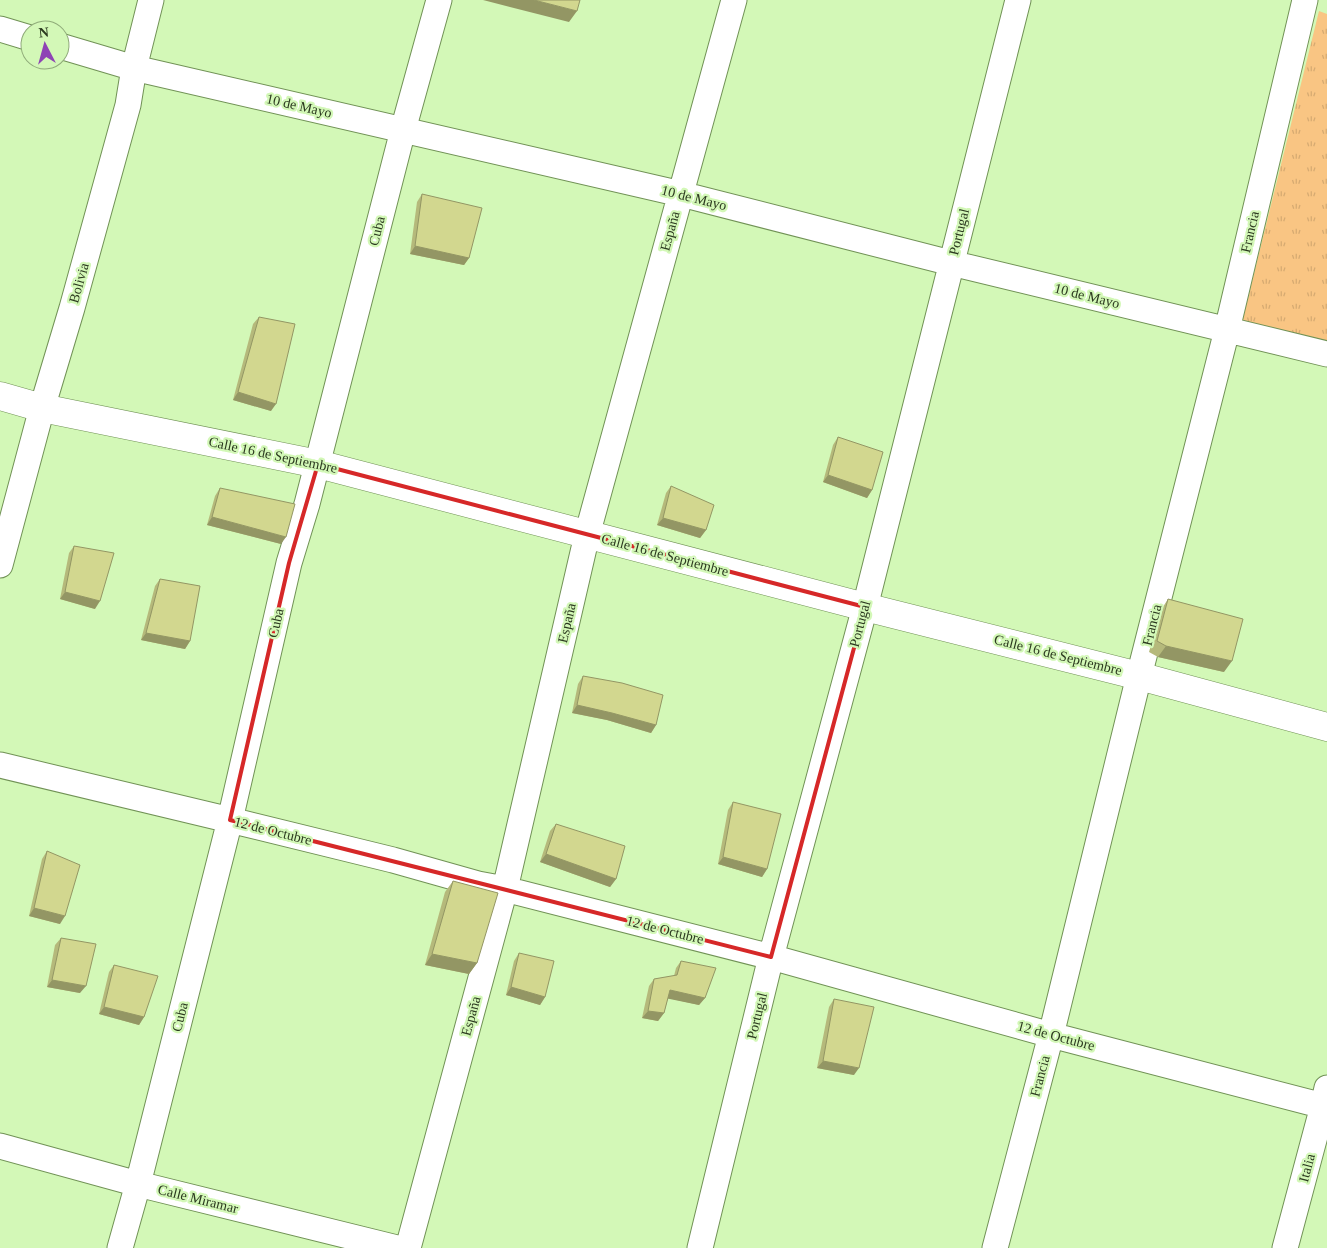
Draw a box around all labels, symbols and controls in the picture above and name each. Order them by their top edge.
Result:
north arrow [20,20,70,70]
text: N [38,25,50,41]
street label: 10 de Mayo [265,91,333,121]
street label: 10 de Mayo [660,183,728,213]
street label: Portugal [946,207,972,257]
street label: España [658,209,683,252]
street label: Francia [1238,209,1262,254]
street label: Cuba [366,214,388,247]
street label: Bolivia [66,260,92,305]
street label: 10 de Mayo [1053,281,1121,311]
street label: Calle 16 de Septiembre [207,434,339,476]
street label: Calle 16 de Septiembre [600,531,730,579]
street label: Portugal [847,599,873,649]
street label: España [555,601,579,644]
street label: Francia [1140,602,1165,647]
street label: Cuba [265,606,287,639]
street label: Calle 16 de Septiembre [993,632,1123,678]
street label: 12 de Octubre [233,814,313,848]
street label: 12 de Octubre [625,913,705,947]
street label: Portugal [744,991,770,1041]
street label: España [459,994,484,1037]
street label: Cuba [169,1000,191,1033]
street label: 12 de Octubre [1016,1018,1096,1054]
street label: Francia [1027,1053,1053,1098]
street label: Italia [1296,1151,1318,1184]
street label: Calle Miramar [156,1182,240,1216]

